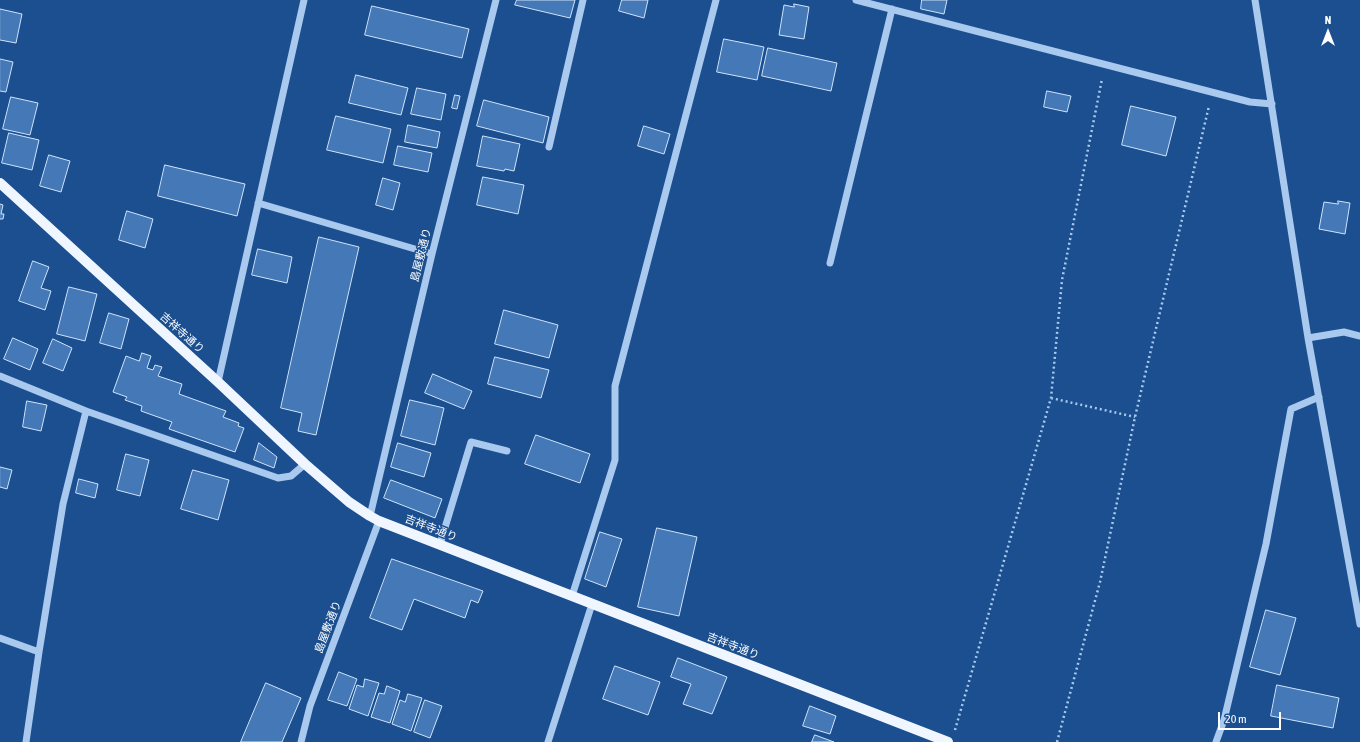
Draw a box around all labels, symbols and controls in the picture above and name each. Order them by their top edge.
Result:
north arrow [1308,12,1348,52]
text: N [1325,14,1331,26]
street label: 島屋敷通り [408,227,434,283]
street label: 吉祥寺通り [157,310,207,356]
street label: 吉祥寺通り [403,512,459,544]
street label: 島屋敷通り [312,599,344,655]
street label: 吉祥寺通り [705,630,761,662]
scale bar [1220,704,1283,730]
text: 20 m [1225,712,1247,726]

